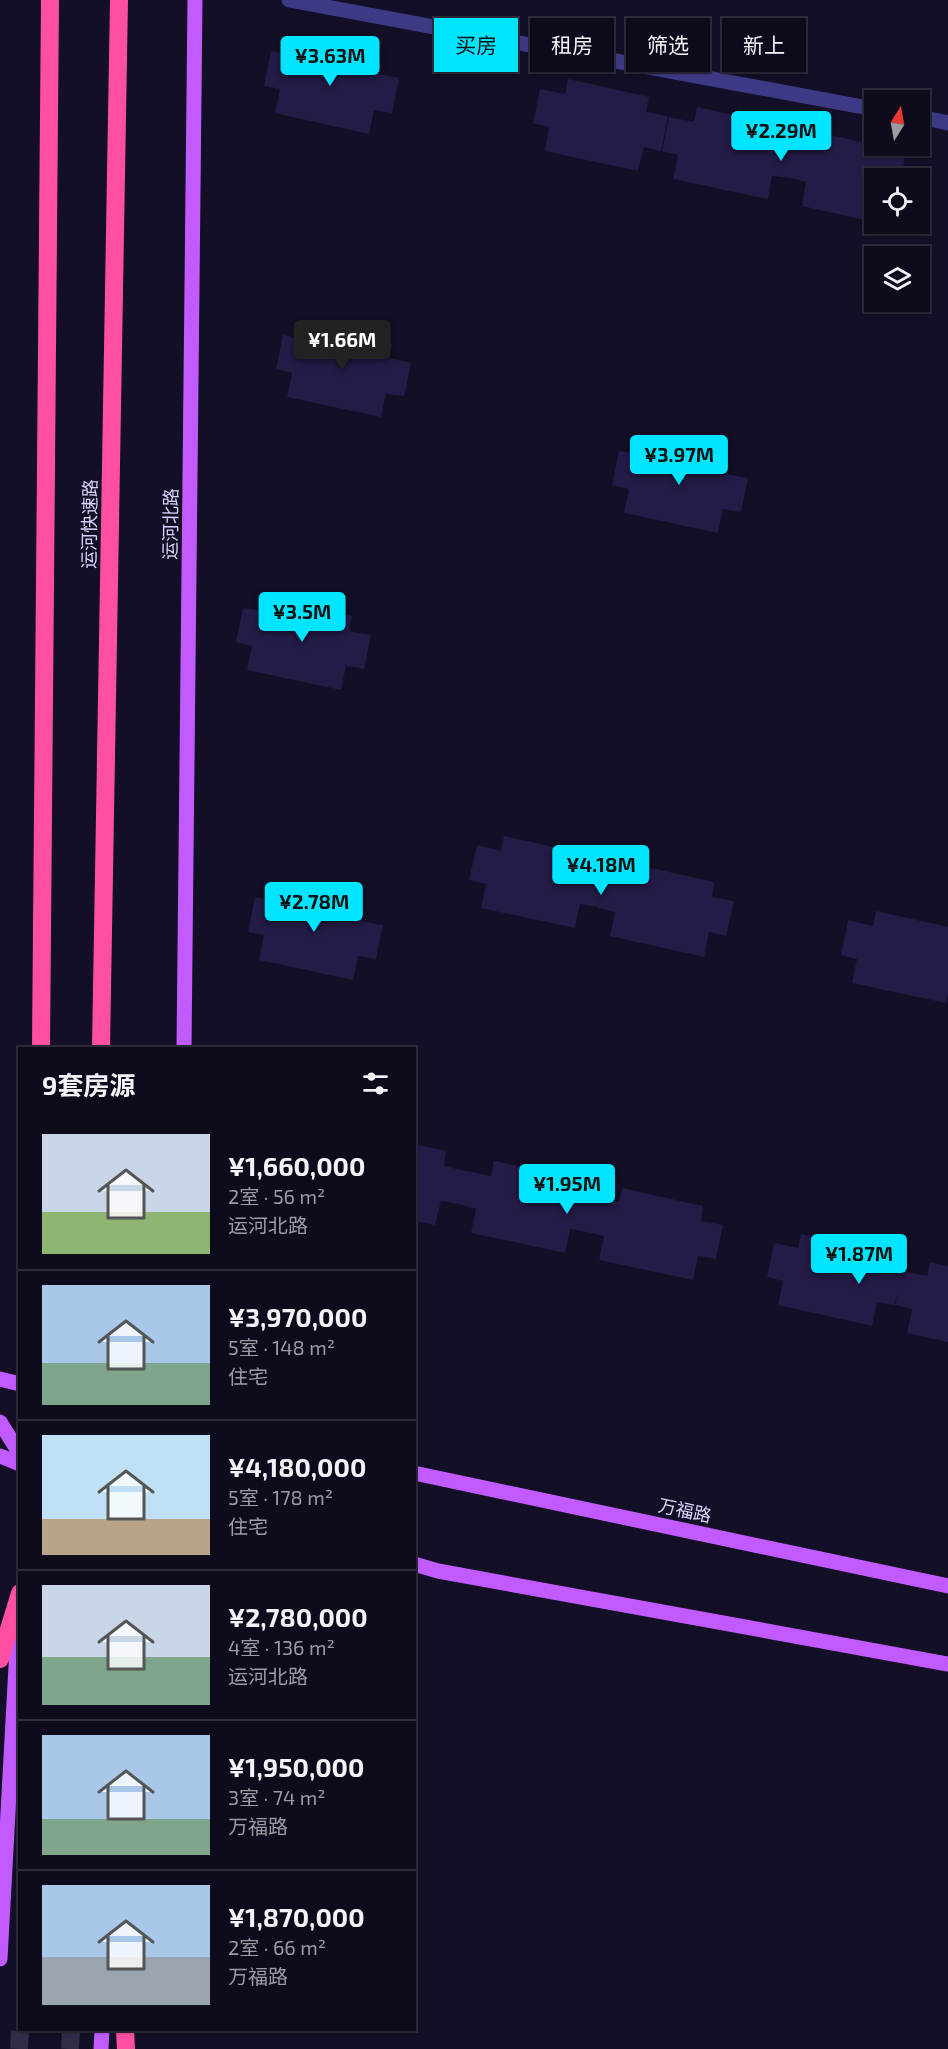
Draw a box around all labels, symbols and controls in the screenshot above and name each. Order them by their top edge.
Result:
chip: 买房 [434,18,518,72]
chip: 租房 [530,18,614,72]
chip: 筛选 [626,18,710,72]
chip: 新上 [722,18,806,72]
pin: ¥3.63M [281,36,379,87]
text: ¥3.63M [295,43,365,67]
north arrow [864,90,930,156]
map controls [864,90,930,312]
pin: ¥2.29M [732,111,830,162]
text: ¥2.29M [745,118,817,142]
button: locate [864,168,930,234]
button: layers [864,246,930,312]
pin: ¥1.66M [293,320,391,371]
text: ¥1.66M [308,327,376,351]
pin: ¥3.97M [630,435,728,486]
text: ¥3.97M [644,442,714,466]
street label: 运河快速路 [77,479,101,569]
street label: 运河北路 [158,488,182,560]
pin: ¥3.5M [260,592,344,643]
text: ¥3.5M [273,599,331,623]
pin: ¥4.18M [552,845,650,896]
text: ¥4.18M [566,852,636,876]
pin: ¥2.78M [265,882,363,933]
text: ¥2.78M [279,889,349,913]
icon: filters [359,1067,392,1100]
text: 9套房源 [42,1069,135,1100]
text: ¥1,660,000 [228,1150,365,1181]
icon: home [90,1158,162,1230]
pin: ¥1.95M [518,1164,616,1215]
text: ¥1.95M [533,1171,601,1195]
text: 2室 · 56 m² [228,1184,325,1208]
text: 运河北路 [228,1213,308,1237]
pin: ¥1.87M [810,1234,908,1285]
text: ¥1.87M [825,1241,893,1265]
text: ¥3,970,000 [228,1301,367,1332]
icon: home [90,1309,162,1381]
text: 5室 · 148 m² [228,1335,335,1359]
text: 住宅 [228,1364,268,1388]
text: ¥4,180,000 [228,1451,366,1482]
icon: home [90,1459,162,1531]
text: 5室 · 178 m² [228,1485,333,1509]
street label: 万福路 [656,1494,714,1526]
text: 住宅 [228,1514,268,1538]
text: ¥2,780,000 [228,1601,368,1632]
icon: home [90,1609,162,1681]
text: 4室 · 136 m² [228,1635,335,1659]
text: 运河北路 [228,1664,308,1688]
text: ¥1,950,000 [228,1751,364,1782]
icon: home [90,1759,162,1831]
text: 3室 · 74 m² [228,1785,326,1809]
text: 万福路 [228,1814,288,1838]
text: ¥1,870,000 [228,1901,365,1932]
icon: home [90,1909,162,1981]
text: 2室 · 66 m² [228,1935,326,1959]
text: 万福路 [228,1964,288,1988]

